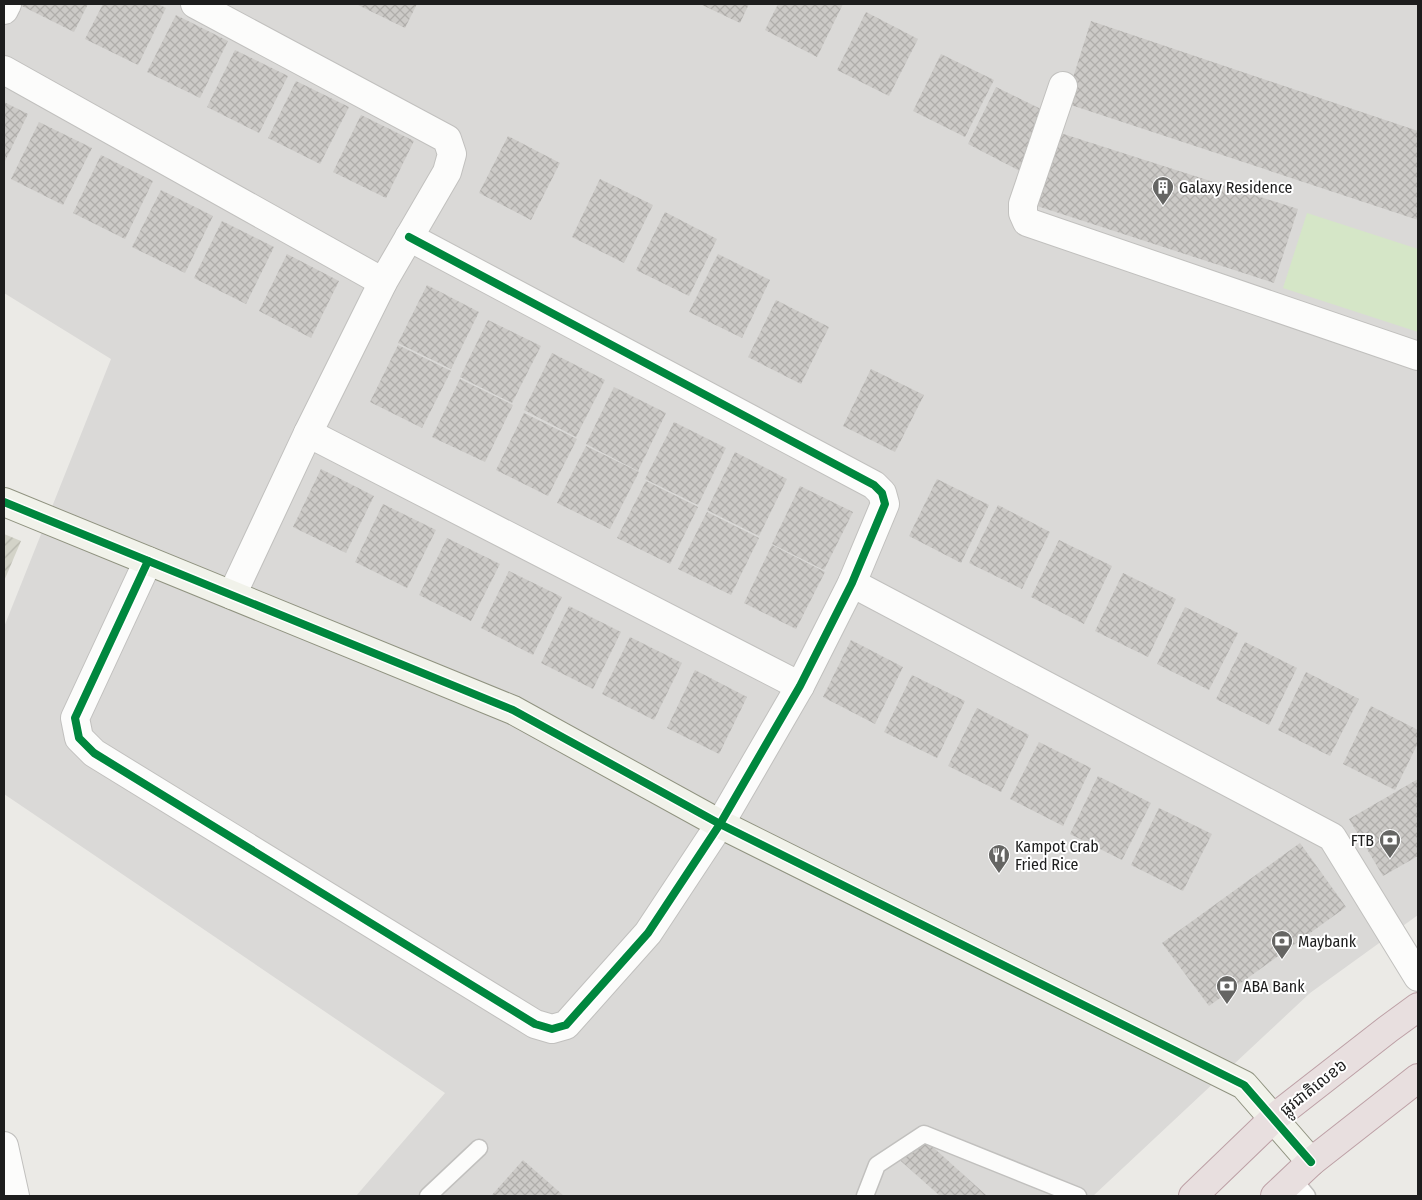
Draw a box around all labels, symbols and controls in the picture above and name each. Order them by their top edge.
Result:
building icon: Galaxy Residence [1151,175,1175,206]
place label: Galaxy Residence [1179,178,1292,197]
bank icon: FTB [1378,828,1402,859]
place label: FTB [1351,831,1374,850]
place label: Kampot Crab Fried Rice [1015,837,1099,874]
restaurant icon: Kampot Crab Fried Rice [987,843,1011,874]
bank icon: Maybank [1270,929,1294,960]
place label: Maybank [1298,932,1357,951]
bank icon: ABA Bank [1215,974,1239,1005]
place label: ABA Bank [1243,977,1305,996]
street label: ផ្លូវជាតិលេខ៦ [1276,1055,1354,1123]

